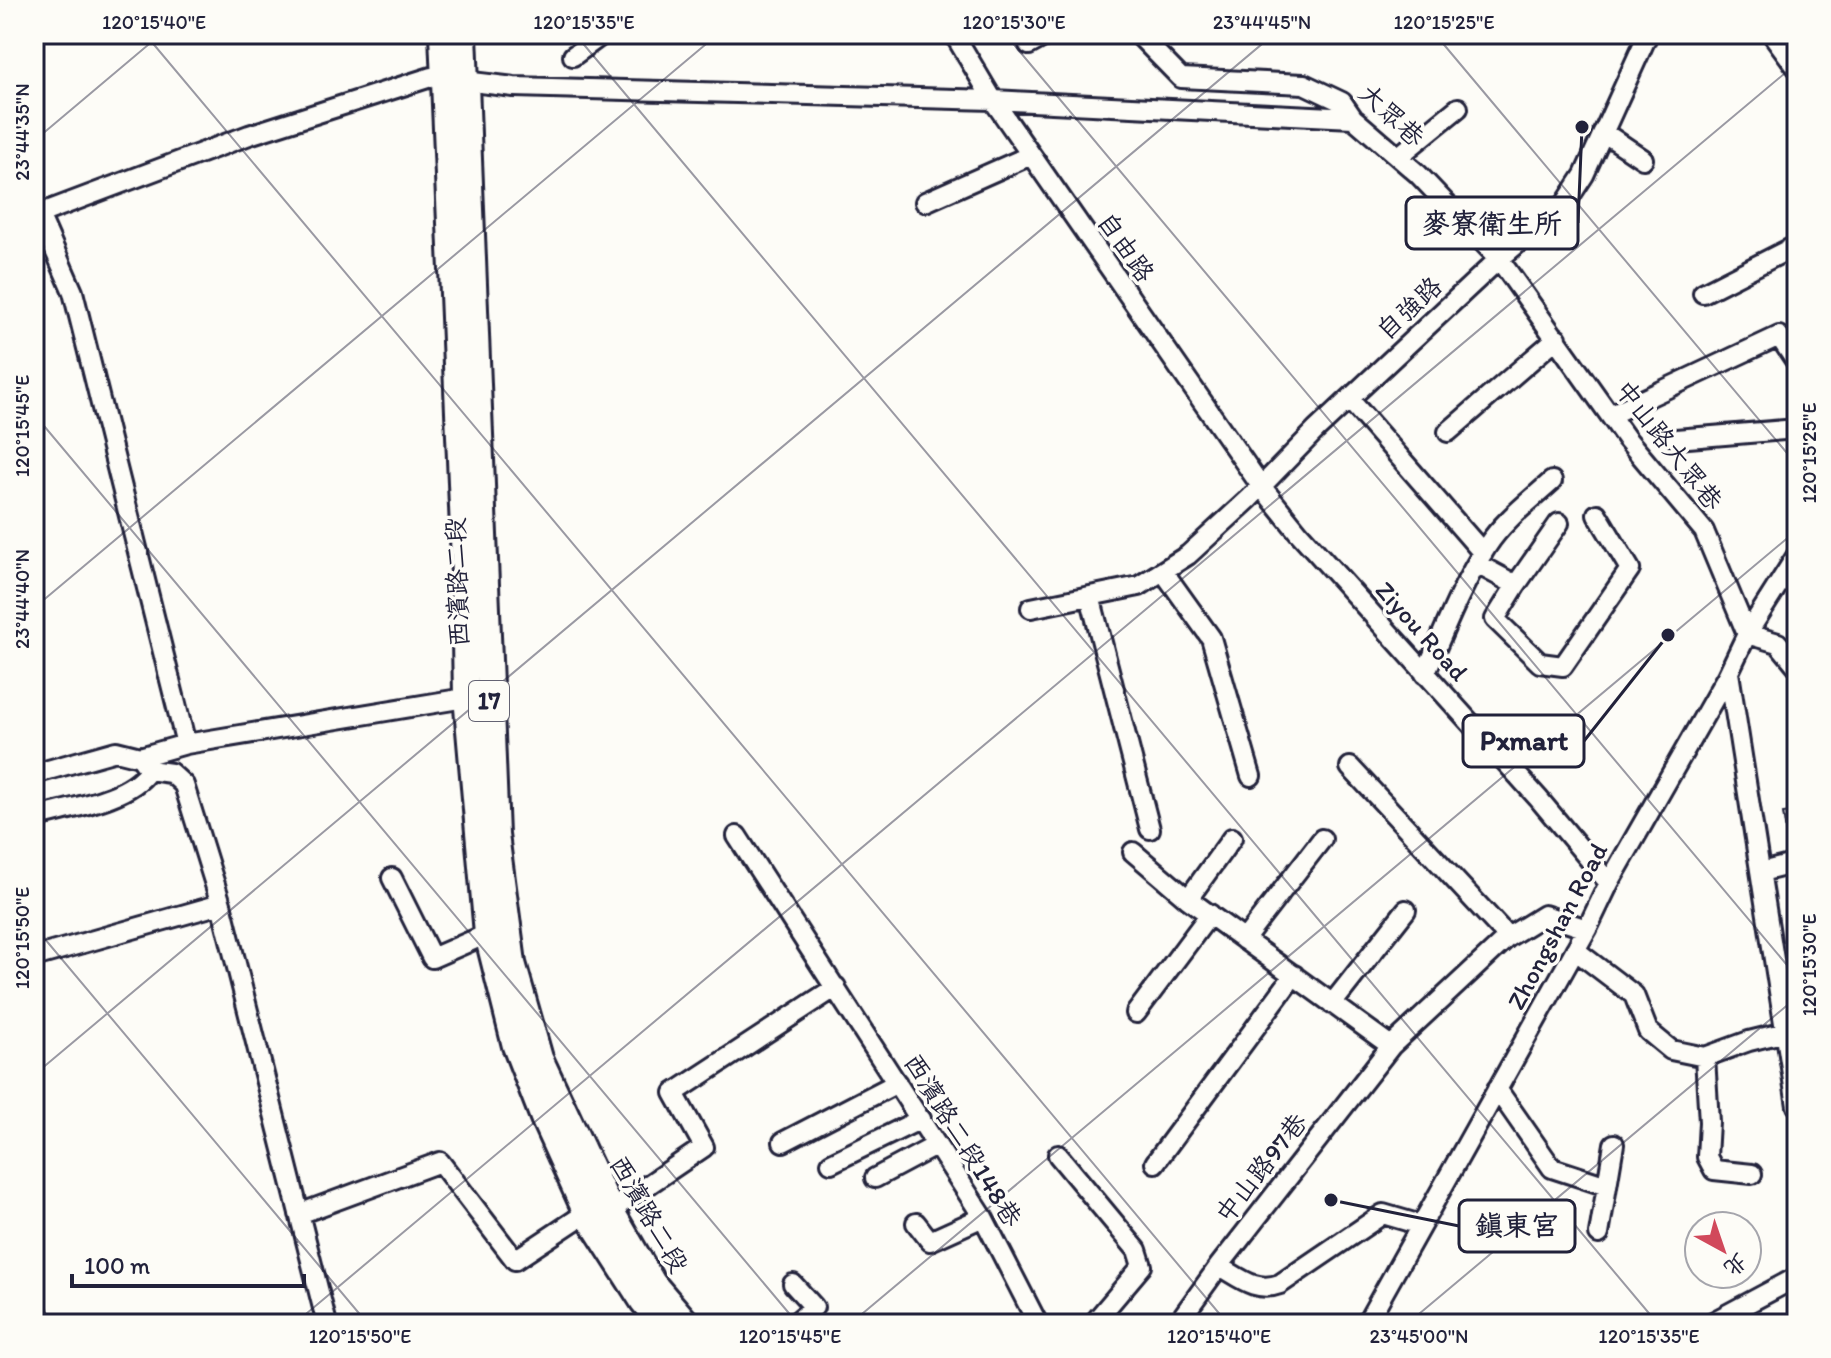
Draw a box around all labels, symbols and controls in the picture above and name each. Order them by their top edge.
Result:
text: 120°15'40"E [102,10,206,34]
text: 120°15'35"E [533,10,635,34]
text: 120°15'30"E [962,10,1066,34]
text: 23°44'45"N [1213,10,1311,34]
text: 120°15'25"E [1394,10,1494,34]
street label: 大眾巷 [1353,77,1431,153]
text: 23°44'35"N [10,83,34,181]
callout: 麥寮衛生所 [1406,197,1578,249]
street label: 自由路 [1091,206,1161,288]
text: 麥寮衛生所 [1422,206,1562,240]
street label: 自強路 [1370,270,1448,346]
street label: 中山路大眾巷 [1608,374,1730,516]
text: 120°15'45"E [10,375,34,477]
text: 120°15'25"E [1797,403,1821,503]
street label: 西濱路二段 [439,516,475,648]
text: 23°44'40"N [10,549,34,649]
street label: Ziyou Road [1369,574,1476,688]
road number: 17 [469,681,509,721]
callout: Pxmart [1463,715,1584,767]
text: Pxmart [1480,723,1569,757]
street label: Zhongshan Road [1500,837,1615,1015]
text: 120°15'50"E [10,887,34,989]
text: 120°15'30"E [1797,913,1821,1017]
street label: 西濱路二段148巷 [897,1048,1029,1232]
street label: 中山路97巷 [1208,1107,1314,1229]
street label: 西濱路二段 [603,1150,695,1278]
callout: 鎮東宮 [1459,1200,1575,1252]
text: 鎮東宮 [1475,1208,1559,1242]
north arrow [1683,1210,1763,1290]
scale bar [72,1238,304,1288]
text: 北 [1718,1248,1753,1282]
text: 100 m [84,1251,150,1280]
text: 120°15'50"E [309,1324,411,1348]
text: 120°15'45"E [739,1324,841,1348]
text: 120°15'40"E [1167,1324,1271,1348]
text: 23°45'00"N [1370,1324,1469,1348]
text: 120°15'35"E [1598,1324,1700,1348]

